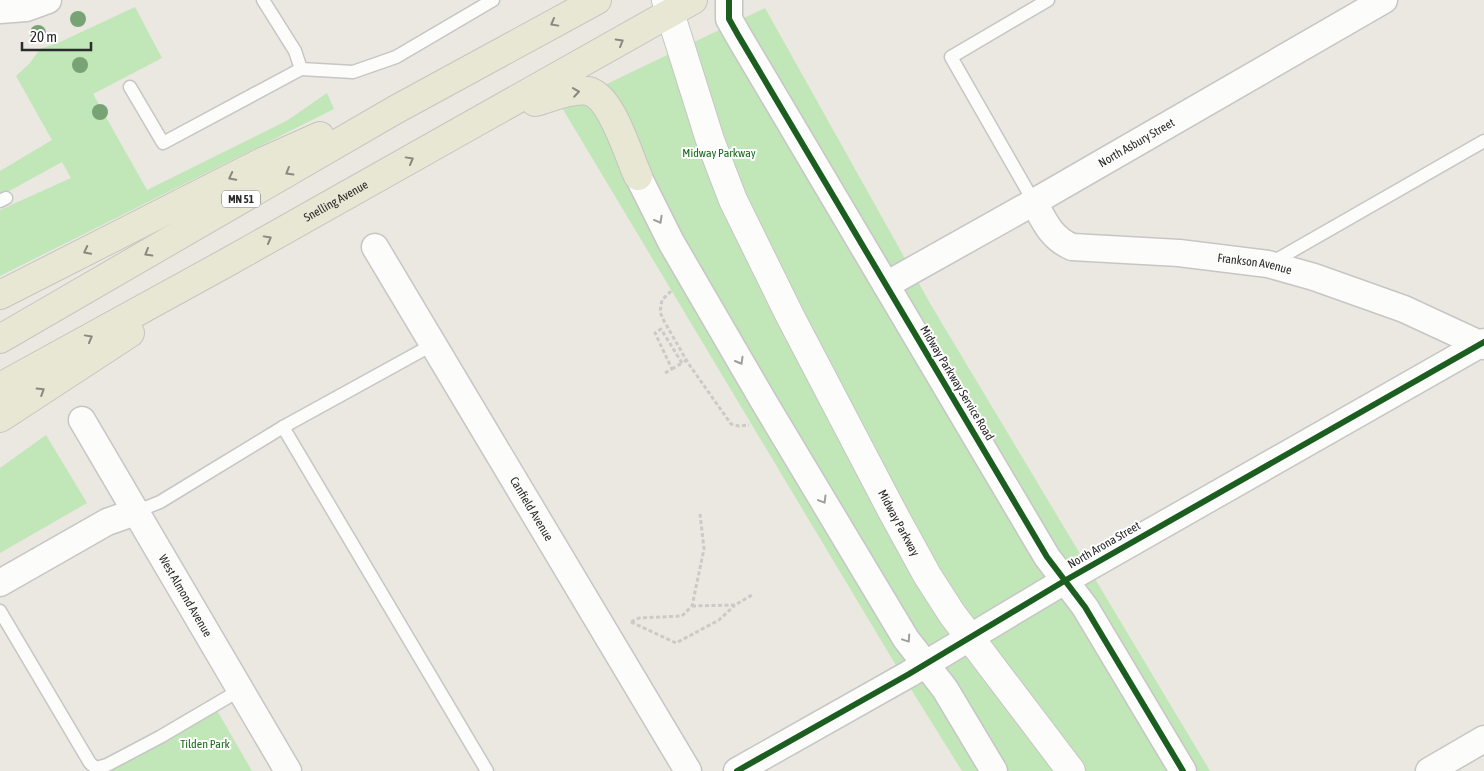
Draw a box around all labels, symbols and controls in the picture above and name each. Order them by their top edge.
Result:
one-way arrow [551,17,560,27]
scale bar [22,20,91,52]
text: 20 m [30,28,57,45]
one-way arrow [614,38,623,48]
one-way arrow [572,87,580,98]
street label: North Asbury Street [1096,115,1177,170]
park label: Midway Parkway [682,146,756,160]
one-way arrow [405,156,414,166]
one-way arrow [285,166,294,176]
one-way arrow [229,171,238,181]
street label: Snelling Avenue [301,177,371,225]
road number: MN 51 [222,190,260,208]
one-way arrow [652,215,662,224]
one-way arrow [263,236,272,246]
one-way arrow [84,245,93,255]
one-way arrow [144,247,153,257]
street label: Frankson Avenue [1217,251,1293,277]
street label: Midway Parkway Service Road [917,323,997,443]
one-way arrow [83,335,92,345]
one-way arrow [733,355,743,364]
one-way arrow [36,388,45,398]
street label: Canfield Avenue [507,474,556,543]
street label: Midway Parkway [875,487,922,559]
one-way arrow [817,495,827,504]
street label: North Arona Street [1065,518,1143,571]
street label: West Almond Avenue [156,552,215,640]
one-way arrow [901,633,910,643]
park label: Tilden Park [180,737,230,751]

